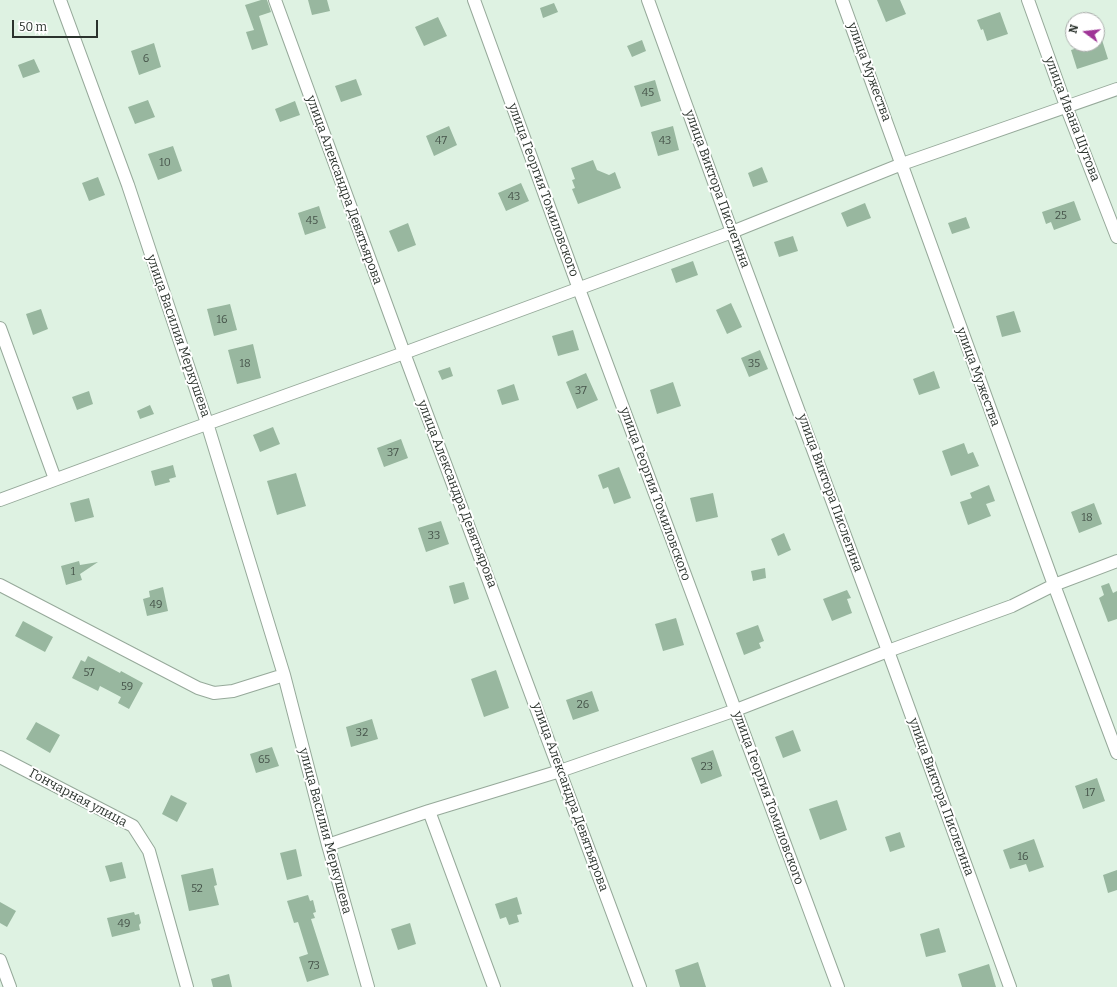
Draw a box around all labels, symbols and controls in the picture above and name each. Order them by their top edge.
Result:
scale bar [14,12,100,38]
north arrow [1065,12,1105,52]
text: 50 m [19,20,47,34]
street label: улица Мужества [844,20,894,124]
text: N [1067,23,1081,35]
house number: 6 [143,52,149,66]
street label: улица Ивана Шутова [1041,54,1103,184]
house number: 45 [642,86,654,100]
street label: улица Александра Девятьярова [303,93,385,287]
street label: улица Георгия Томиловского [504,101,582,279]
street label: улица Виктора Пислегина [681,108,753,270]
house number: 47 [435,134,447,148]
house number: 43 [659,134,671,148]
house number: 10 [159,156,171,170]
house number: 43 [508,190,520,204]
house number: 25 [1055,209,1067,223]
house number: 45 [306,214,318,228]
street label: улица Василия Меркушева [143,253,213,419]
house number: 16 [217,313,227,327]
street label: улица Мужества [953,325,1003,429]
house number: 18 [239,357,251,371]
house number: 35 [748,357,760,371]
house number: 37 [575,384,587,398]
street label: улица Александра Девятьярова [414,398,500,590]
street label: улица Георгия Томиловского [616,405,694,583]
street label: улица Виктора Пислегина [794,412,866,574]
house number: 37 [387,446,399,460]
house number: 18 [1081,511,1093,525]
house number: 33 [428,529,440,543]
house number: 1 [71,565,75,579]
house number: 49 [150,598,162,612]
house number: 57 [83,666,95,680]
house number: 59 [121,680,133,694]
house number: 26 [577,698,589,712]
street label: улица Александра Девятьярова [529,700,611,894]
street label: улица Георгия Томиловского [729,709,807,887]
street label: улица Виктора Пислегина [905,716,977,878]
house number: 32 [356,726,368,740]
street label: улица Василия Меркушева [295,746,355,916]
house number: 65 [258,753,270,767]
house number: 23 [701,760,713,774]
street label: Гончарная улица [26,766,130,830]
house number: 17 [1085,786,1095,800]
house number: 16 [1018,850,1028,864]
house number: 52 [191,882,203,896]
house number: 49 [118,917,130,931]
house number: 73 [308,959,320,973]

